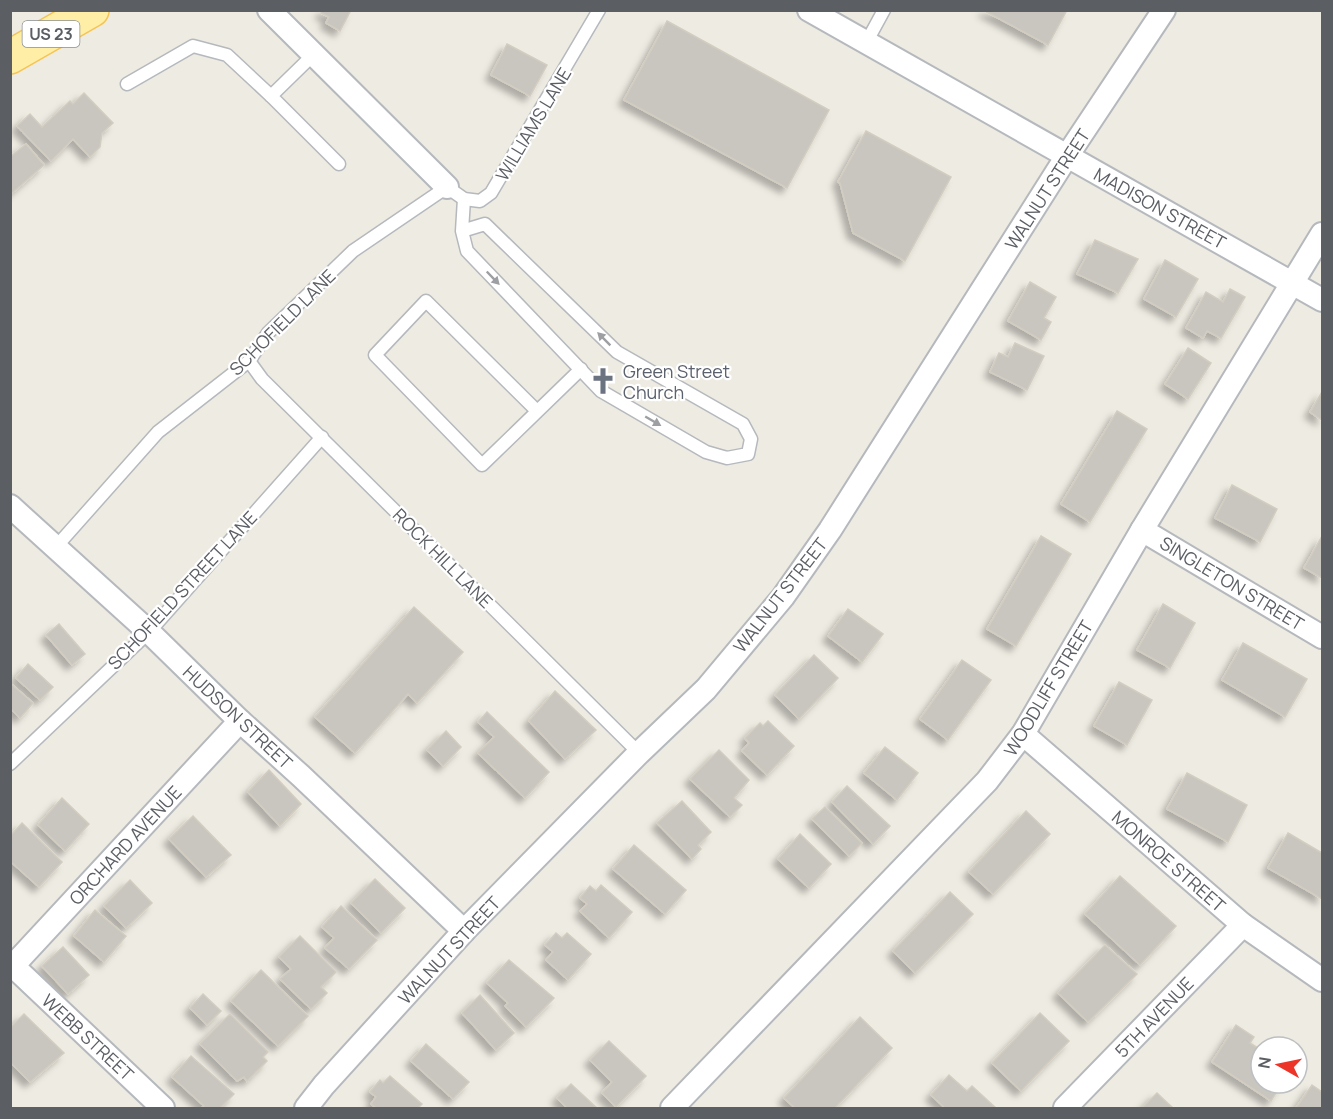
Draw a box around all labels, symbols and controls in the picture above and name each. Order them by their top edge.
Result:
road number: US 23 [22,21,80,47]
street label: WILLIAMS LANE [490,63,576,185]
street label: WALNUT STREET [999,124,1095,254]
street label: MADISON STREET [1090,162,1230,254]
street label: SCHOFIELD LANE [224,264,340,380]
one-way arrow [486,271,500,286]
one-way arrow [598,333,612,347]
place label: Green Street Church [623,359,730,404]
church icon: Green Street Church [588,366,618,396]
one-way arrow [645,416,662,426]
street label: ROCK HILL LANE [388,503,498,613]
street label: SCHOFIELD STREET LANE [102,506,262,674]
street label: SINGLETON STREET [1156,531,1309,636]
street label: WALNUT STREET [728,532,833,657]
street label: WOODLIFF STREET [998,616,1098,760]
street label: HUDSON STREET [178,660,298,774]
street label: ORCHARD AVENUE [64,780,186,910]
street label: MONROE STREET [1107,805,1231,917]
street label: WALNUT STREET [393,891,505,1009]
street label: 5TH AVENUE [1109,971,1199,1063]
street label: WEBB STREET [37,988,139,1086]
north arrow [1249,1035,1309,1095]
text: N [1252,1055,1276,1070]

